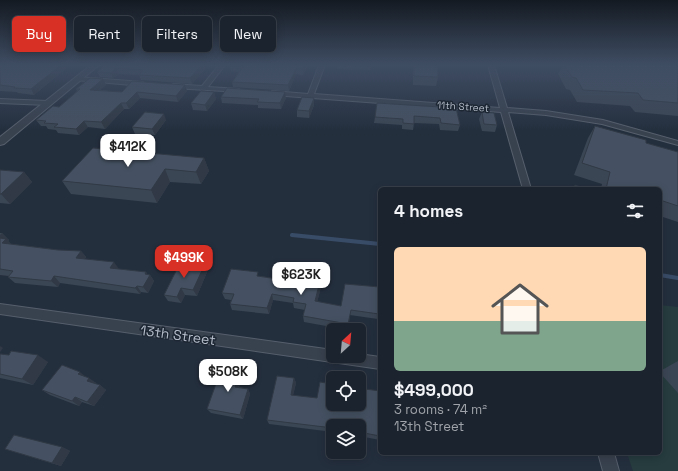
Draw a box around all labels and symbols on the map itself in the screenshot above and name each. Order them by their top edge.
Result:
street label: 11th Street [436,98,490,115]
pin: $412K [100,134,156,168]
pin: $499K [156,245,212,279]
pin: $623K [273,262,329,296]
street label: 13th Street [139,321,217,349]
north arrow [326,323,366,363]
pin: $508K [200,359,256,393]

